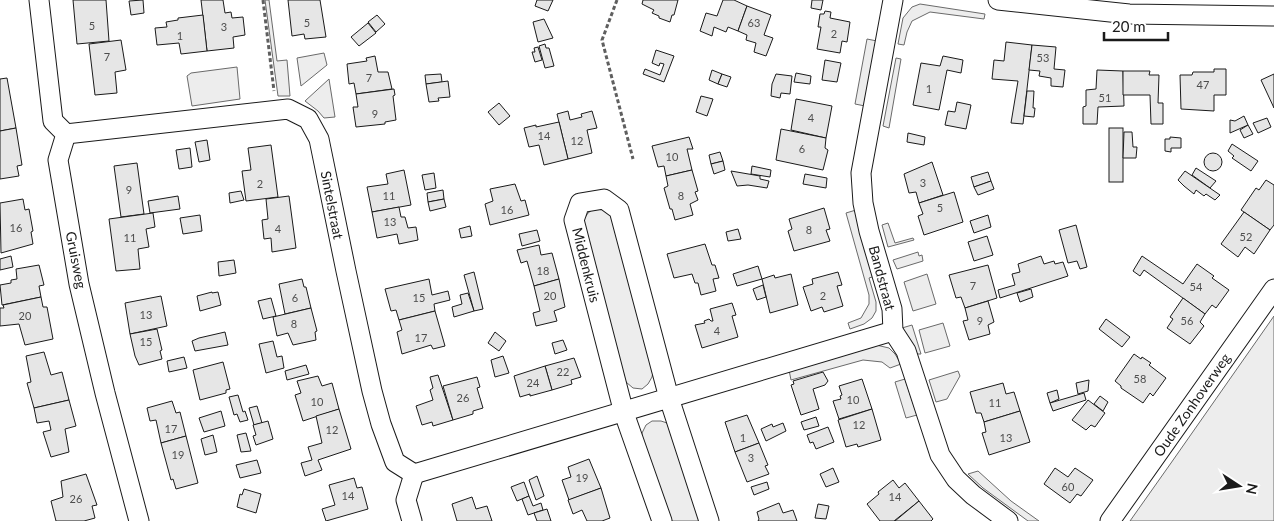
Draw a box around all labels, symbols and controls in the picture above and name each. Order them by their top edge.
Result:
scale bar [1104,10,1168,42]
house number: 5 [304,16,310,29]
house number: 63 [748,16,760,29]
text: 20 m [1112,17,1146,35]
house number: 5 [89,19,95,32]
house number: 3 [221,20,227,33]
house number: 2 [831,27,837,40]
house number: 1 [177,29,183,42]
house number: 7 [104,50,110,63]
house number: 53 [1037,51,1049,64]
house number: 7 [366,71,372,84]
house number: 47 [1197,78,1209,91]
house number: 1 [926,82,932,95]
house number: 51 [1099,91,1111,104]
house number: 9 [372,107,378,120]
house number: 4 [808,111,815,124]
house number: 14 [538,129,551,142]
house number: 12 [571,134,583,147]
house number: 6 [799,142,805,155]
house number: 10 [666,150,679,163]
street label: Sintelstraat [318,169,347,240]
house number: 3 [920,176,926,189]
house number: 2 [257,177,263,190]
house number: 9 [126,183,132,196]
house number: 11 [383,189,395,202]
house number: 8 [678,189,684,202]
house number: 5 [937,201,943,214]
house number: 16 [501,203,513,216]
house number: 13 [384,215,396,228]
house number: 16 [10,221,22,234]
house number: 4 [275,222,282,235]
house number: 8 [806,223,812,236]
street label: Middenkruis [569,226,604,304]
street label: Gruisweg [63,230,90,290]
house number: 52 [1240,230,1252,243]
house number: 11 [124,231,136,244]
street label: Bandstraat [866,244,899,312]
house number: 18 [537,264,549,277]
house number: 7 [970,279,976,292]
house number: 54 [1190,280,1203,293]
house number: 20 [544,289,557,302]
house number: 2 [820,289,826,302]
house number: 6 [292,291,298,304]
house number: 15 [413,291,425,304]
house number: 13 [140,308,152,321]
house number: 20 [19,309,32,322]
house number: 9 [977,314,983,327]
house number: 56 [1181,314,1193,327]
house number: 8 [291,317,297,330]
house number: 4 [714,324,721,337]
house number: 17 [415,331,427,344]
house number: 15 [140,335,152,348]
street label: Oude Zonhoverweg [1150,350,1234,460]
house number: 22 [557,365,569,378]
house number: 58 [1134,372,1146,385]
house number: 24 [527,376,540,389]
house number: 26 [457,391,469,404]
house number: 10 [847,393,860,406]
house number: 10 [311,395,324,408]
house number: 11 [989,396,1001,409]
house number: 12 [853,418,865,431]
house number: 17 [165,422,177,435]
house number: 12 [326,423,338,436]
house number: 1 [740,431,746,444]
house number: 13 [1000,431,1012,444]
house number: 19 [172,448,184,461]
house number: 3 [748,451,754,464]
north arrow [1214,461,1264,511]
house number: 19 [576,471,588,484]
house number: 60 [1062,480,1075,493]
text: N [1243,482,1262,496]
house number: 14 [342,489,355,502]
house number: 14 [889,490,902,503]
house number: 26 [70,492,82,505]

